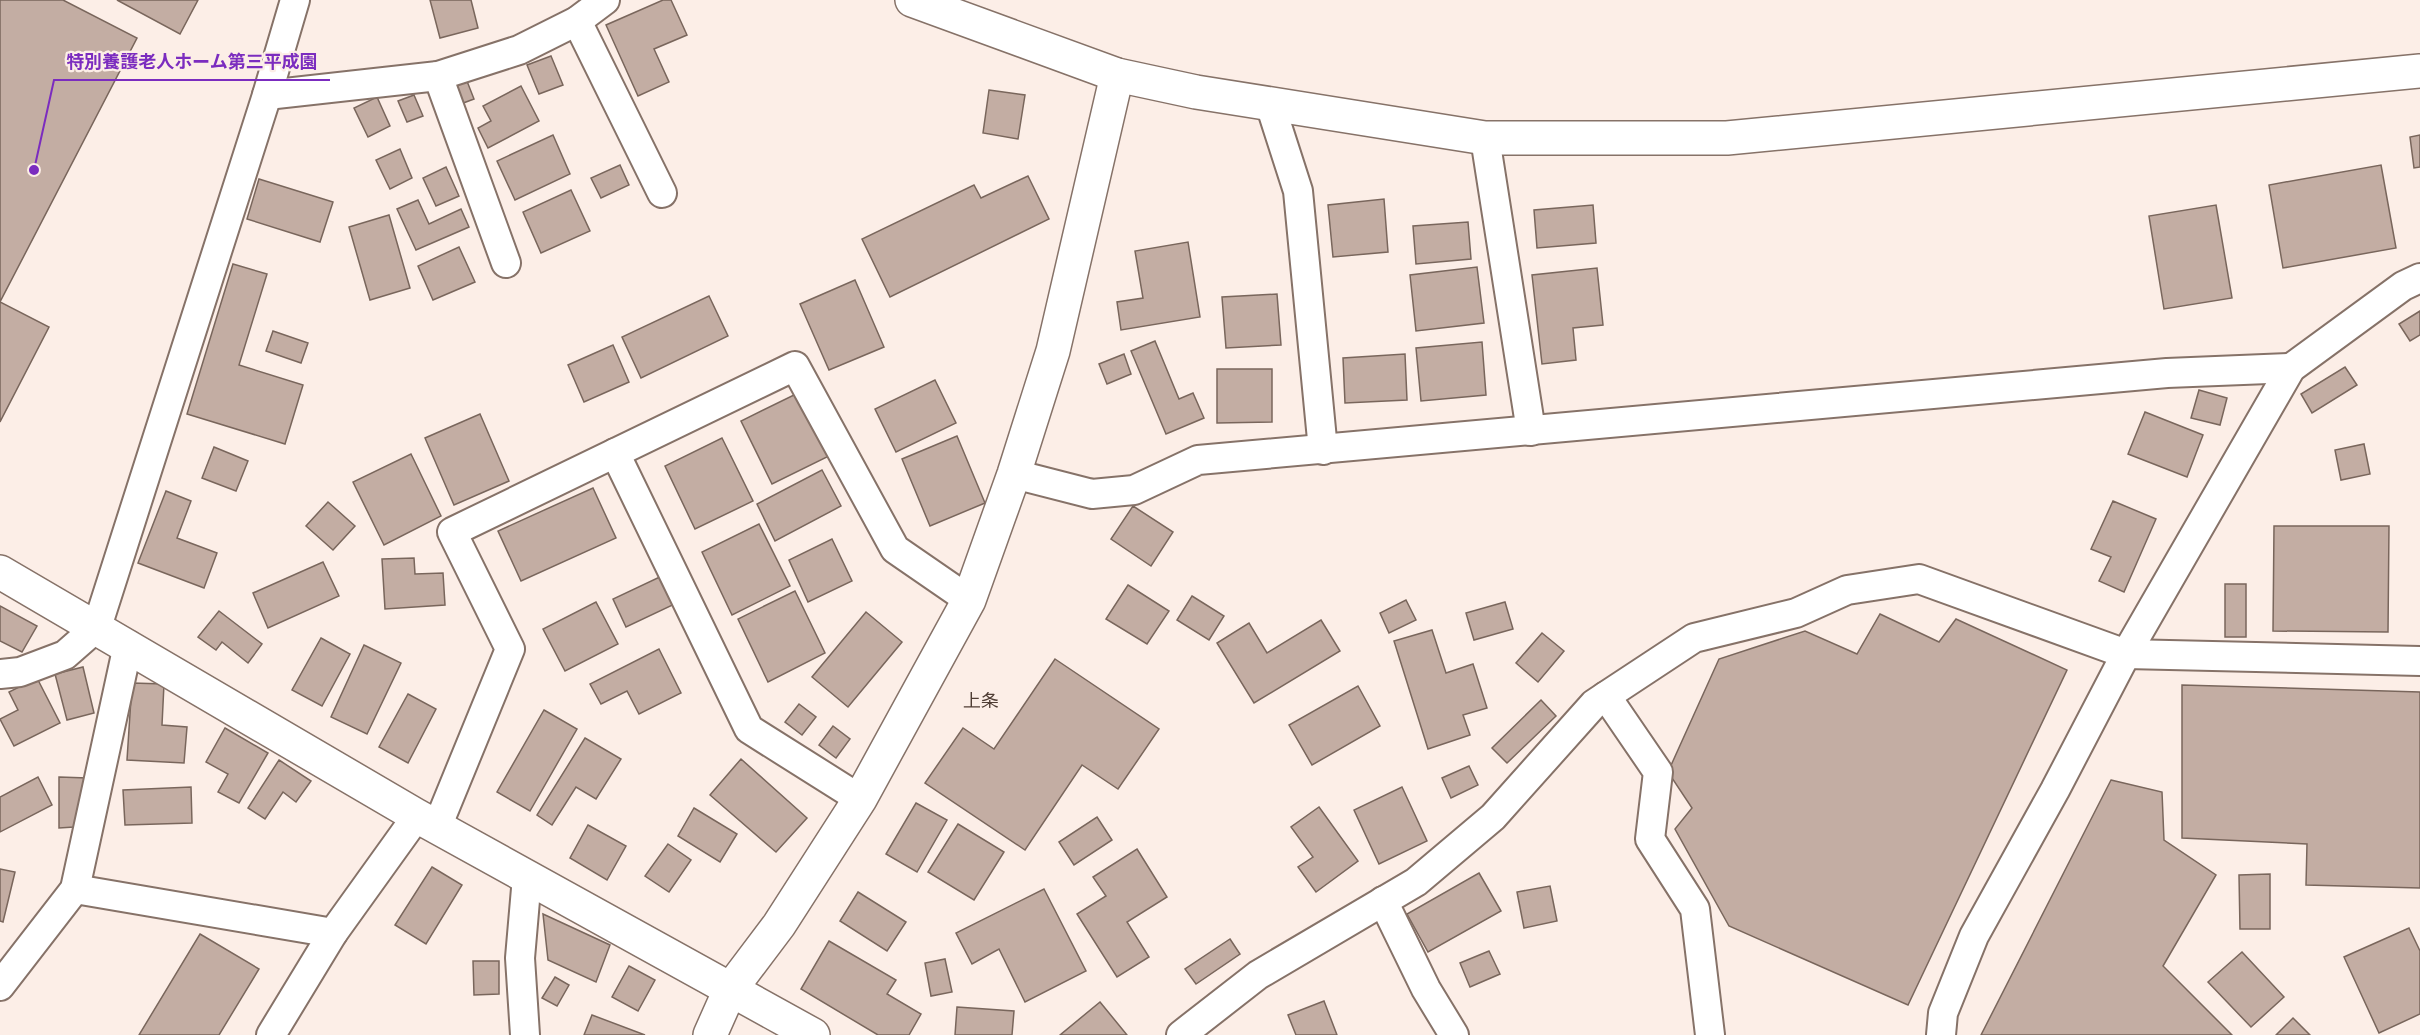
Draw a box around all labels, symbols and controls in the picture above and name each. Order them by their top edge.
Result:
callout: 特別養護老人ホーム第三平成園 [54,44,330,80]
text: 特別養護老人ホーム第三平成園 [66,52,318,75]
district label: 上条 [963,691,999,714]

